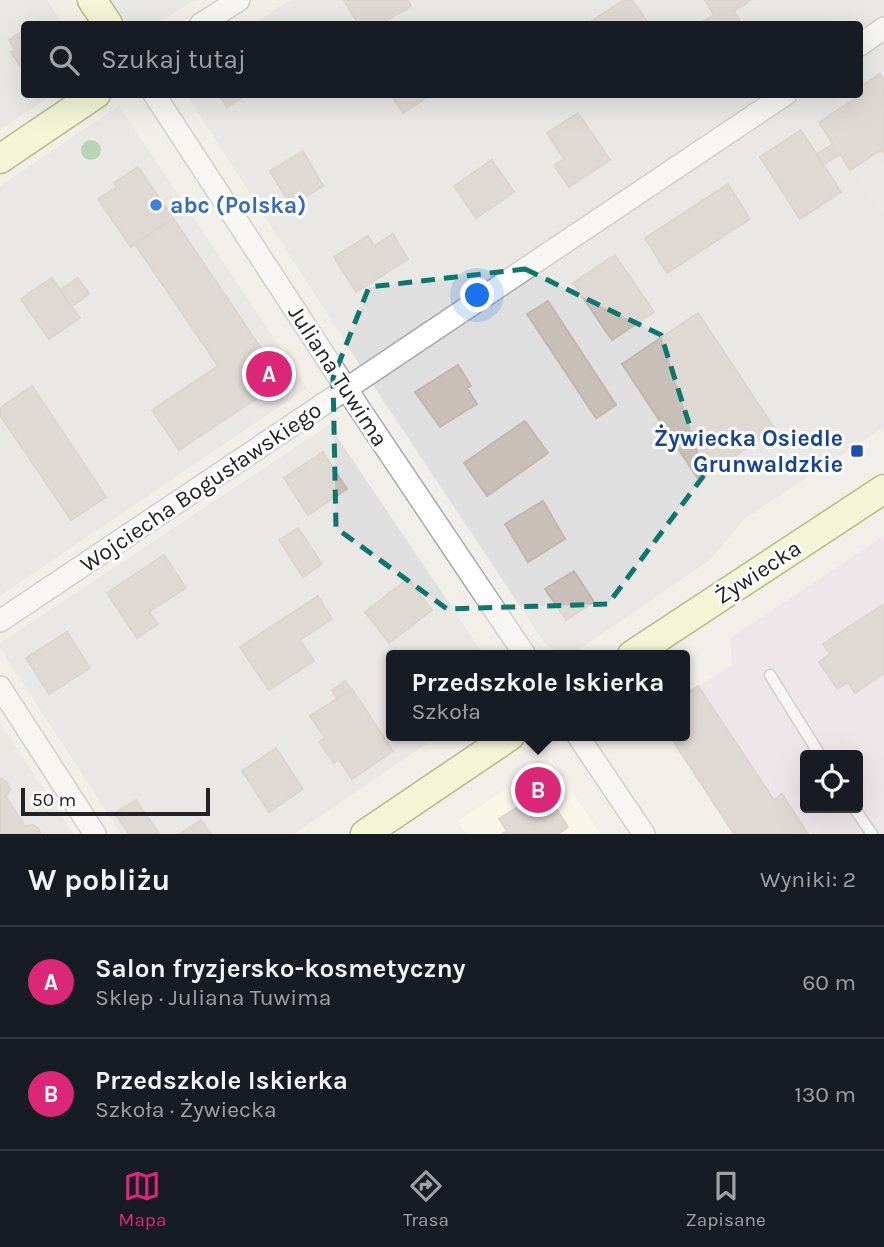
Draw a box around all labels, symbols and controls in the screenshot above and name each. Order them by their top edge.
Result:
search box [21,21,863,98]
icon: search [45,41,83,79]
text: Szukaj tutaj [101,44,246,75]
place label: abc (Polska) [170,192,307,219]
marker: abc (Polska) [148,197,164,213]
your location [460,278,494,312]
street label: Juliana Tuwima [282,300,394,452]
pin: A [246,348,292,400]
street label: Wojciecha Bogusławskiego [75,396,327,578]
place label: Żywiecka Osiedle Grunwaldzkie [654,424,843,478]
marker: Żywiecka Osiedle Grunwaldzkie [849,443,865,459]
street label: Żywiecka [710,534,806,610]
popup [386,650,690,741]
text: Przedszkole Iskierka [412,667,664,698]
text: Szkoła [412,698,481,725]
map controls [800,750,863,813]
button: locate [800,750,863,813]
pin: B [515,764,561,816]
scale bar [21,785,210,817]
text: 50 m [32,789,76,811]
text: W pobliżu [28,862,170,898]
text: Wyniki: 2 [760,866,856,893]
text: Salon fryzjersko-kosmetyczny [95,953,466,984]
text: A [44,969,58,996]
text: 60 m [802,969,856,996]
text: Sklep · Juliana Tuwima [95,984,331,1011]
text: Przedszkole Iskierka [95,1065,348,1096]
text: B [44,1081,58,1108]
text: 130 m [794,1081,856,1108]
text: Szkoła · Żywiecka [95,1096,277,1123]
tab: Mapa [118,1167,166,1231]
tab: Trasa [403,1167,449,1231]
tab: Zapisane [686,1167,766,1231]

